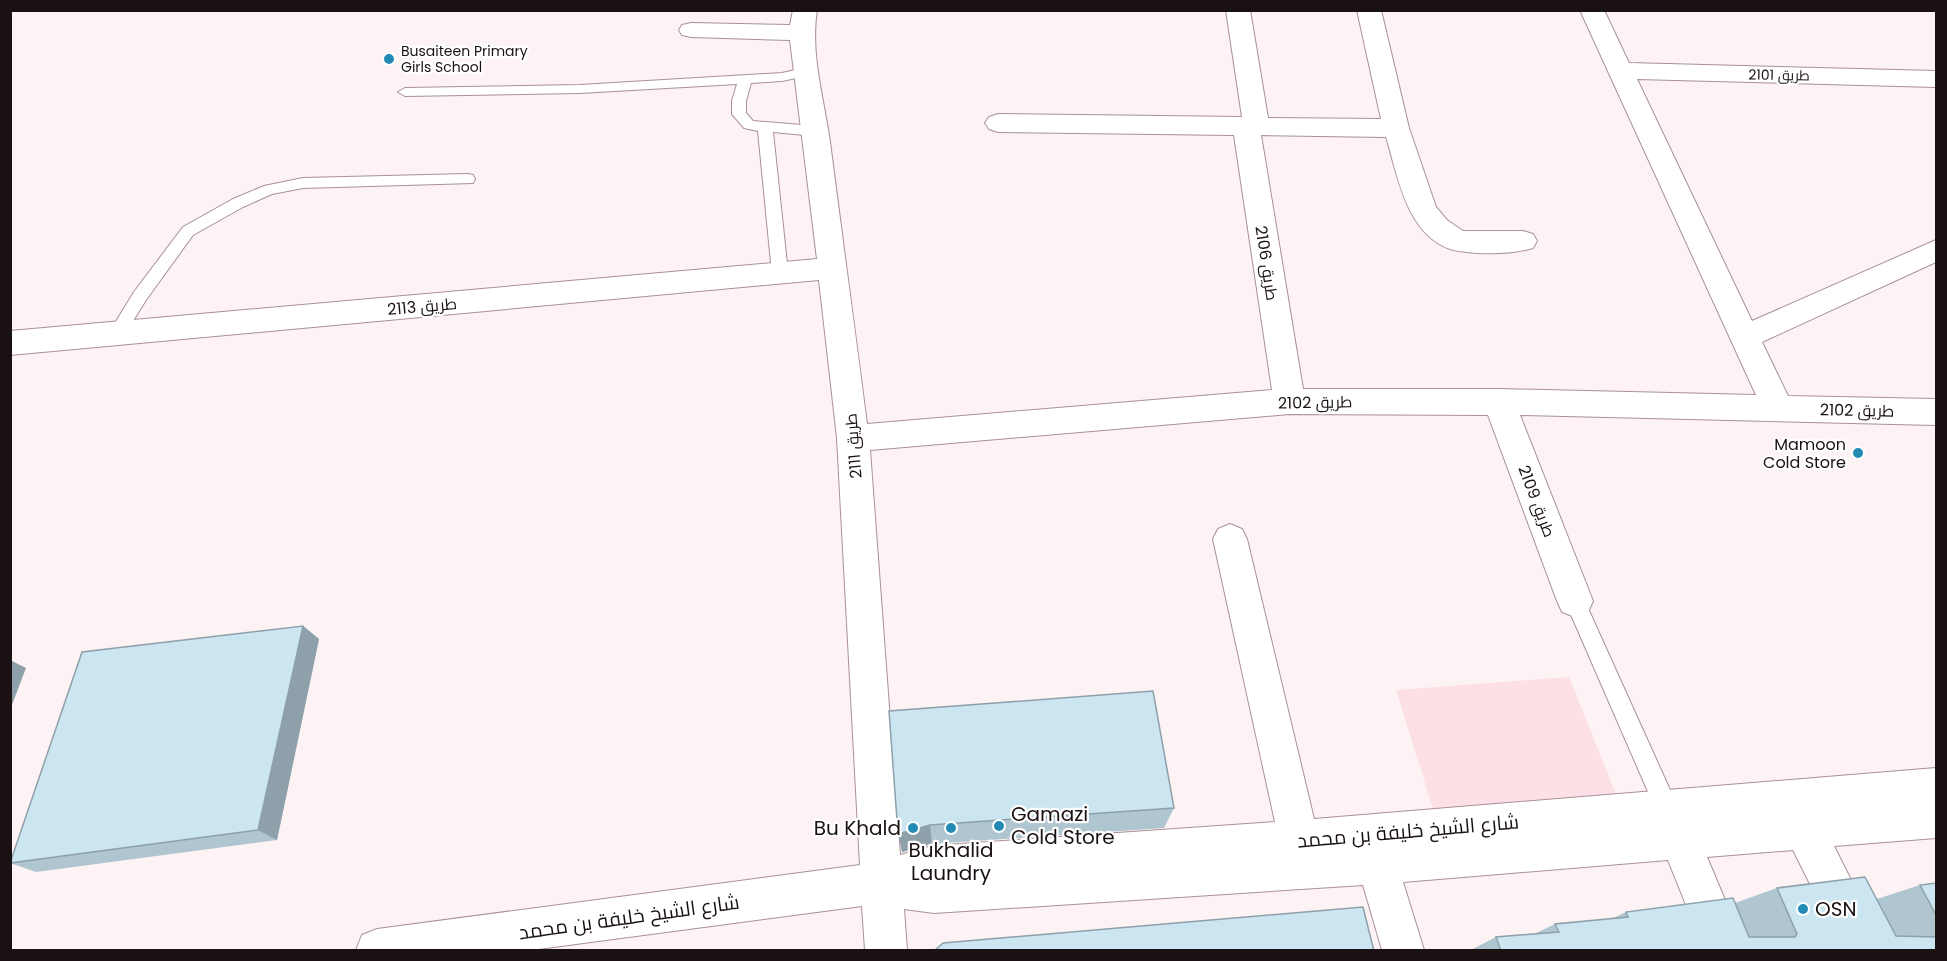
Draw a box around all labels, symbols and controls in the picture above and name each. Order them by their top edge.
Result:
place label: Busaiteen Primary Girls School [401,41,528,77]
marker: Busaiteen Primary Girls School [382,52,396,66]
street label: طريق 2101 [1748,64,1810,86]
street label: طريق 2106 [1249,224,1284,302]
street label: طريق 2113 [386,292,458,321]
street label: طريق 2102 [1278,390,1352,415]
street label: طريق 2102 [1820,398,1894,423]
street label: طريق 2111 [839,412,868,480]
place label: Mamoon Cold Store [1763,433,1846,474]
marker: Mamoon Cold Store [1851,446,1865,460]
street label: طريق 2109 [1512,462,1561,540]
place label: Gamazi Cold Store [1011,800,1115,851]
street label: شارع الشيخ خليفة بن محمد [1296,807,1520,855]
place label: Bu Khald [814,814,901,842]
marker: Gamazi Cold Store [992,819,1006,833]
marker: Bu Khald [906,821,920,835]
marker: Bukhalid Laundry [944,821,958,835]
place label: Bukhalid Laundry [908,836,994,887]
street label: شارع الشيخ خليفة بن محمد [517,888,741,946]
place label: OSN [1815,895,1857,923]
marker: OSN [1796,902,1810,916]

